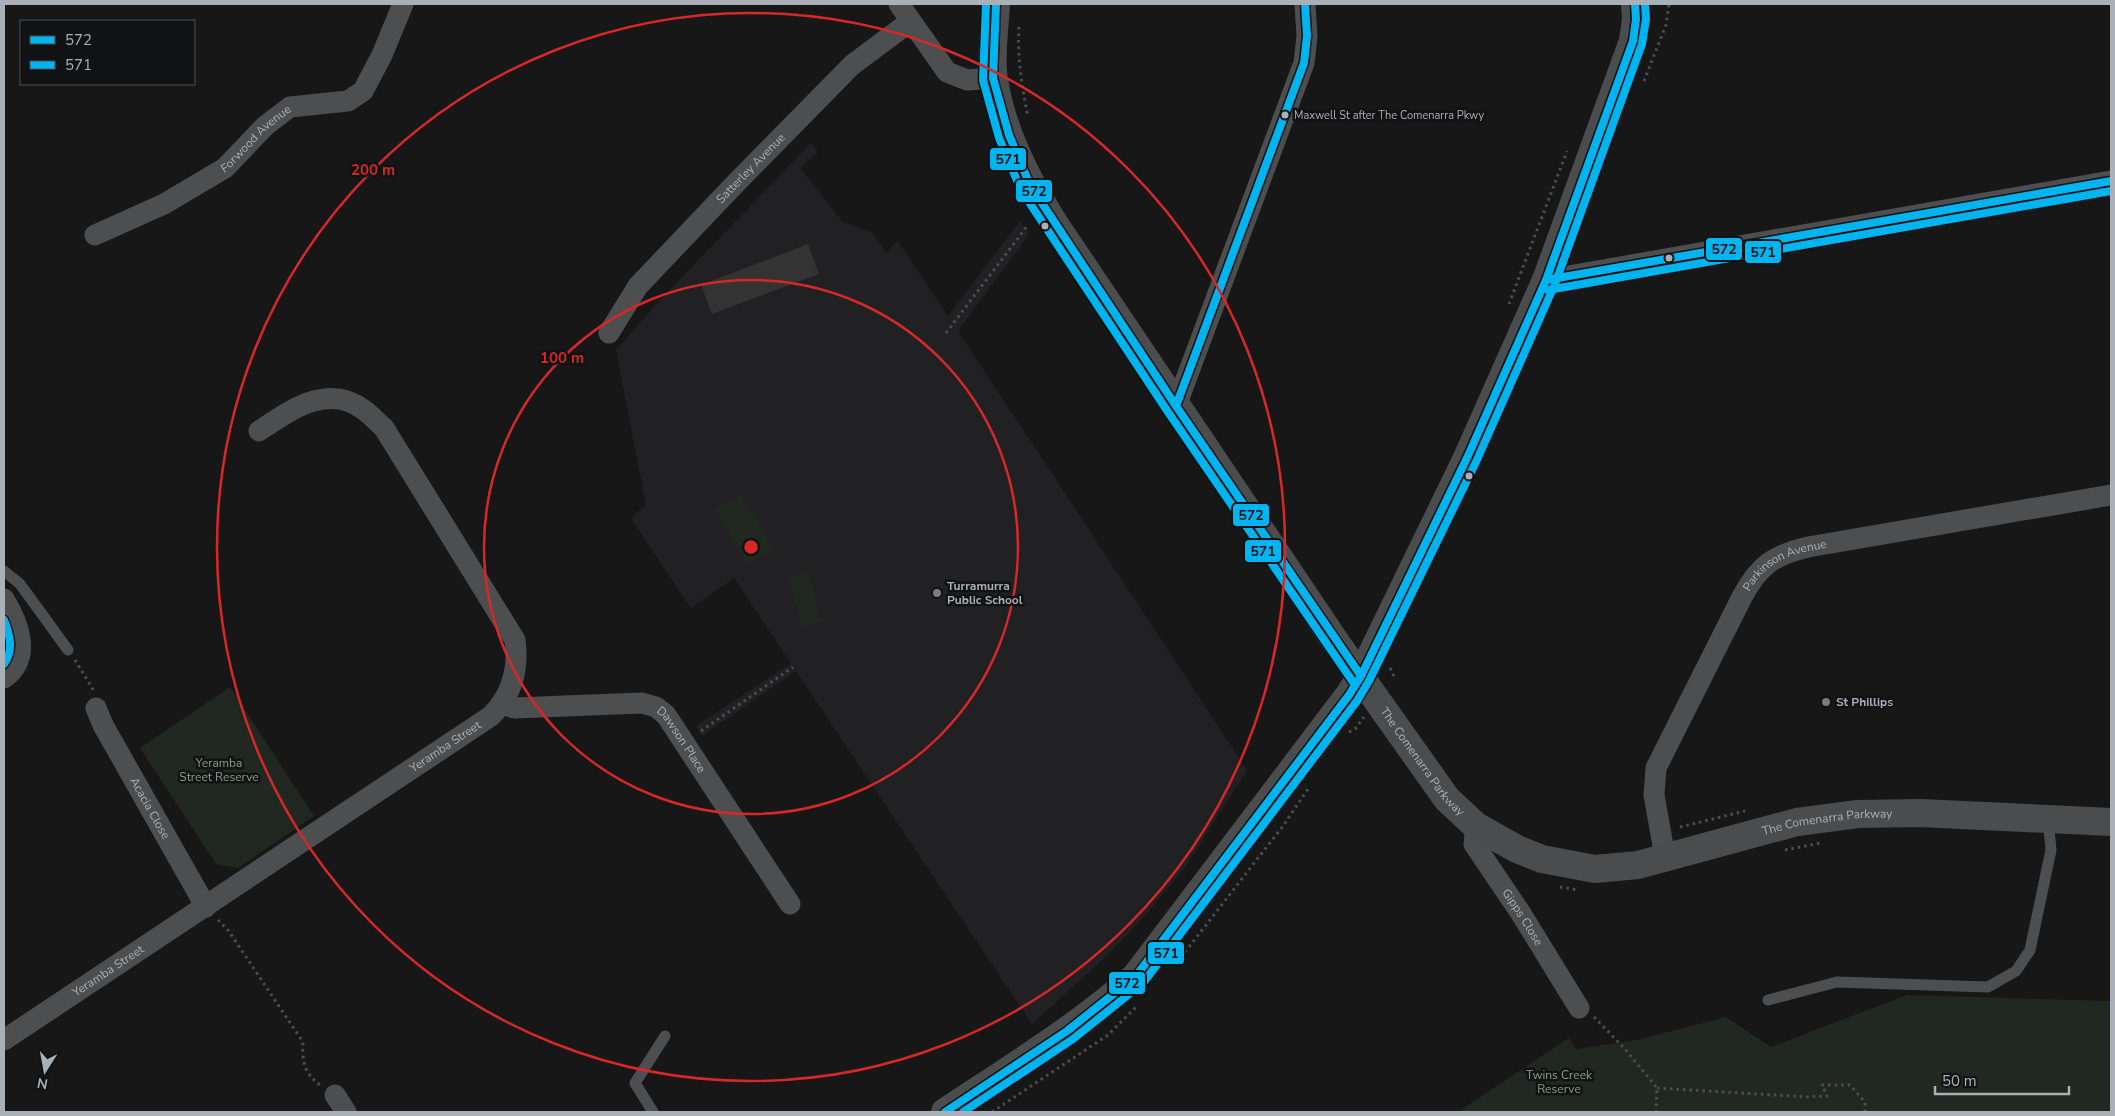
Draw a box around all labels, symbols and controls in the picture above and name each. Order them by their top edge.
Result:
legend [20,20,195,85]
text: 572 [65,30,92,50]
text: 571 [65,55,92,75]
street label: Forwood Avenue [218,101,294,177]
place label: Maxwell St after The Comenarra Pkwy [1294,108,1485,123]
marker: Maxwell St after The Comenarra Pkwy [1280,110,1290,120]
street label: Satterley Avenue [712,130,789,207]
line badge: 571 [989,147,1027,171]
text: 571 [995,150,1021,169]
text: 200 m [351,160,395,180]
line badge: 572 [1015,179,1053,203]
text: 572 [1021,182,1047,201]
unlabelled marker [1040,221,1050,231]
line badge: 572 [1705,237,1743,261]
text: 572 [1711,240,1737,259]
line badge: 571 [1744,240,1782,264]
text: 571 [1750,243,1776,262]
unlabelled marker [1664,253,1674,263]
text: 100 m [540,348,584,368]
unlabelled marker [1464,471,1474,481]
line badge: 572 [1232,503,1270,527]
text: 572 [1238,506,1264,525]
street label: Parkinson Avenue [1739,536,1828,594]
centre of rings [742,538,760,556]
line badge: 571 [1244,539,1282,563]
text: 571 [1250,542,1276,561]
place label: Turramurra Public School [947,578,1023,608]
marker: Turramurra Public School [931,587,943,599]
place label: St Phillips [1836,694,1893,710]
marker: St Phillips [1820,696,1832,708]
street label: Dawson Place [653,703,710,776]
street label: The Comenarra Parkway [1376,704,1469,820]
street label: Yeramba Street [406,716,485,777]
park label: Yeramba Street Reserve [179,755,259,785]
street label: Acacia Close [126,774,174,842]
street label: The Comenarra Parkway [1760,805,1893,839]
street label: Gipps Close [1498,885,1547,949]
street label: Yeramba Street [68,941,148,1001]
line badge: 571 [1147,941,1185,965]
text: 571 [1153,944,1179,963]
line badge: 572 [1108,971,1146,995]
text: 572 [1114,974,1140,993]
north arrow [20,1046,70,1096]
scale bar [1935,1064,2069,1096]
park label: Twins Creek Reserve [1526,1067,1593,1097]
text: 50 m [1942,1071,1977,1091]
text: N [36,1073,50,1094]

